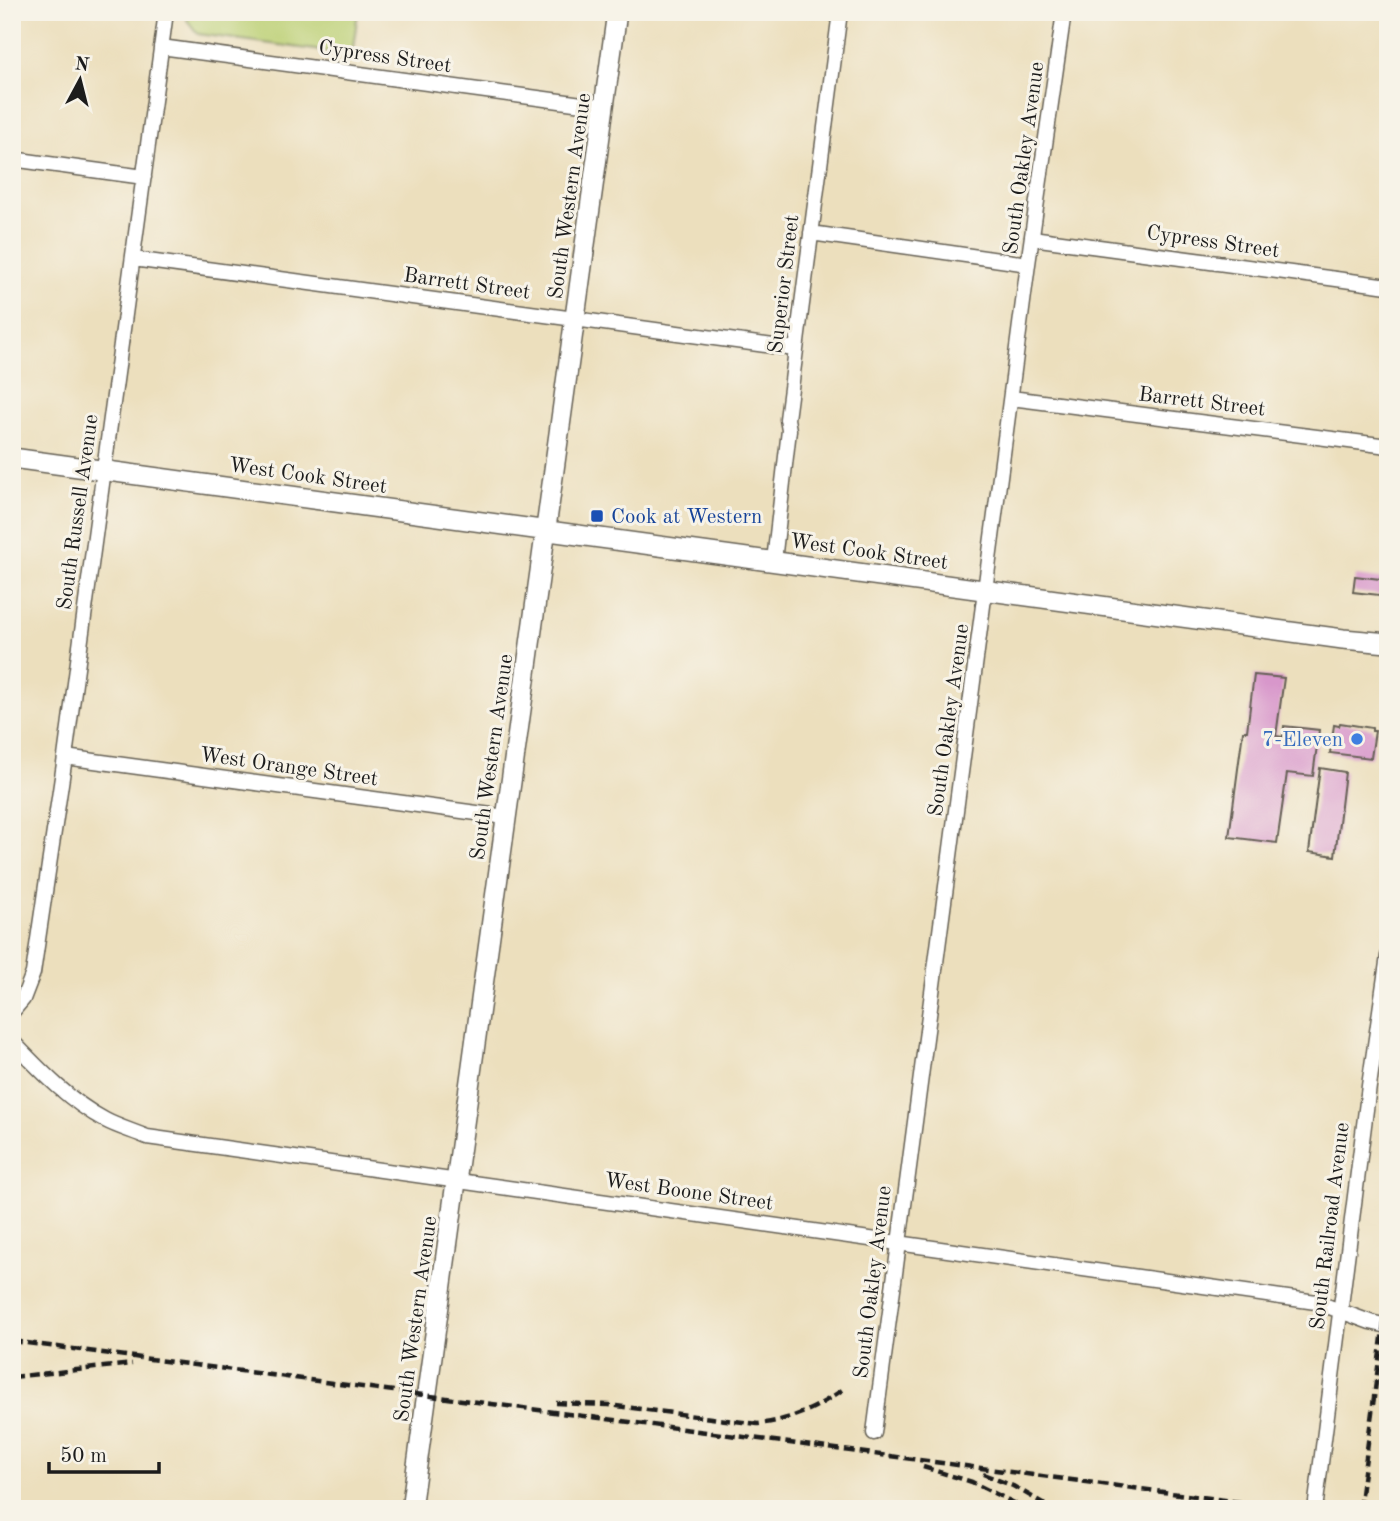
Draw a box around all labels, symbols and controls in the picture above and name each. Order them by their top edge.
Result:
street label: Cypress Street [317,38,453,77]
north arrow [46,46,116,116]
text: N [73,55,91,76]
street label: South Oakley Avenue [1001,61,1048,256]
street label: South Western Avenue [546,92,595,301]
street label: Superior Street [766,214,803,355]
street label: Cypress Street [1145,223,1281,262]
street label: Barrett Street [402,265,532,304]
street label: Barrett Street [1137,384,1267,421]
street label: South Russell Avenue [54,413,103,611]
street label: West Cook Street [227,455,388,498]
place label: Cook at Western [611,507,762,528]
marker: Cook at Western [589,508,605,524]
street label: West Cook Street [788,531,949,574]
street label: South Oakley Avenue [926,623,973,818]
street label: South Western Avenue [468,653,517,862]
place label: 7-Eleven [1262,730,1343,751]
marker: 7-Eleven [1349,731,1365,747]
street label: West Orange Street [198,745,379,790]
street label: South Railroad Avenue [1307,1121,1354,1331]
street label: West Boone Street [603,1170,775,1215]
street label: South Oakley Avenue [851,1184,896,1380]
street label: South Western Avenue [392,1215,441,1424]
scale bar [49,1430,159,1474]
text: 50 m [60,1446,107,1467]

